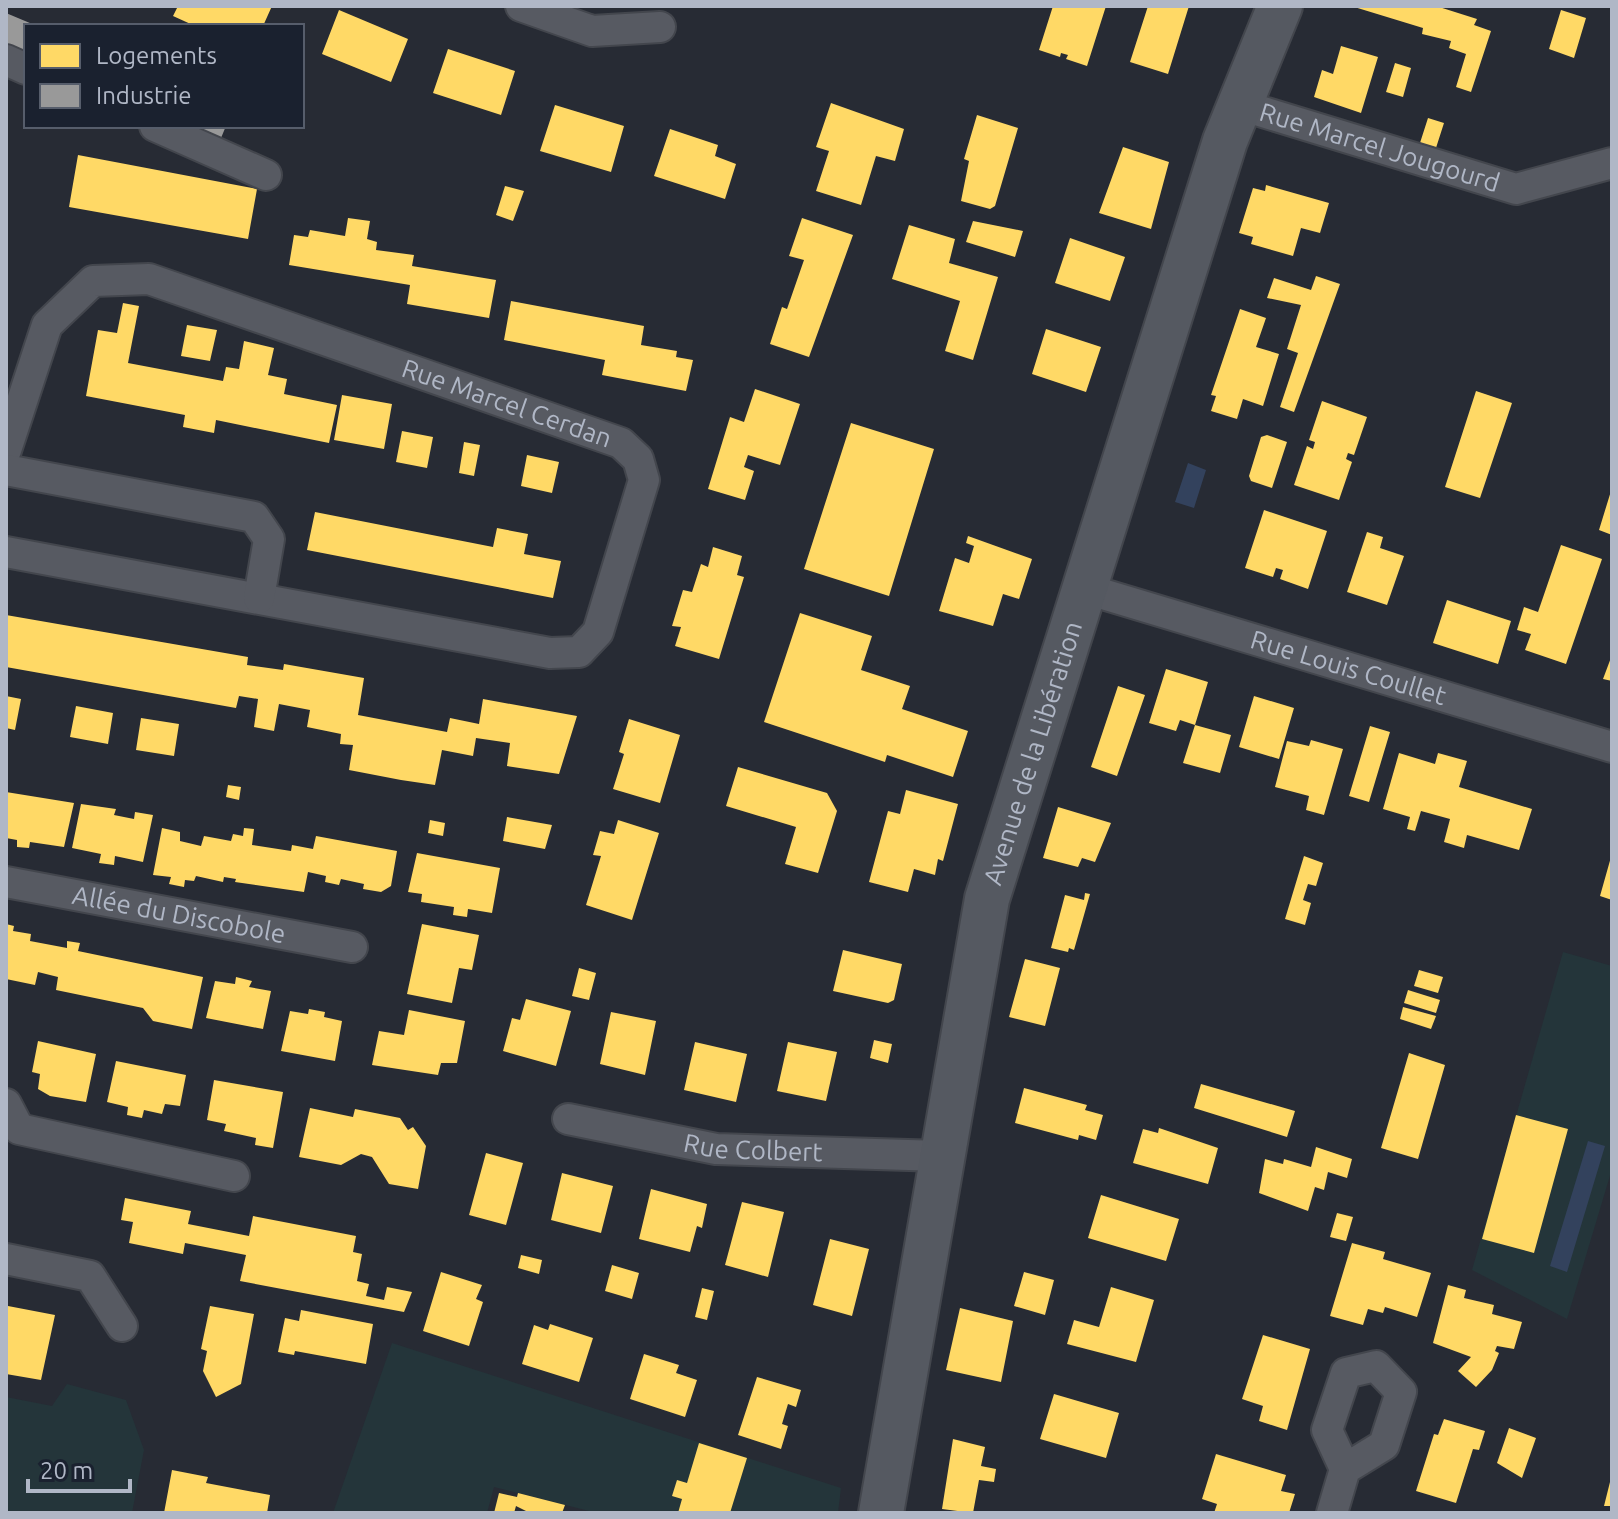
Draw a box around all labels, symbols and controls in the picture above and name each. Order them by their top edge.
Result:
legend [24,24,304,128]
text: Logements [96,42,217,69]
text: Industrie [96,82,192,109]
street label: Rue Marcel Jougourd [1256,97,1503,197]
street label: Rue Marcel Cerdan [398,353,616,453]
street label: Avenue de la Libération [977,618,1087,888]
street label: Rue Louis Coullet [1247,624,1450,710]
street label: Allée du Discobole [70,880,288,948]
street label: Rue Colbert [681,1128,823,1166]
scale bar [28,1443,130,1493]
text: 20 m [40,1457,93,1484]

